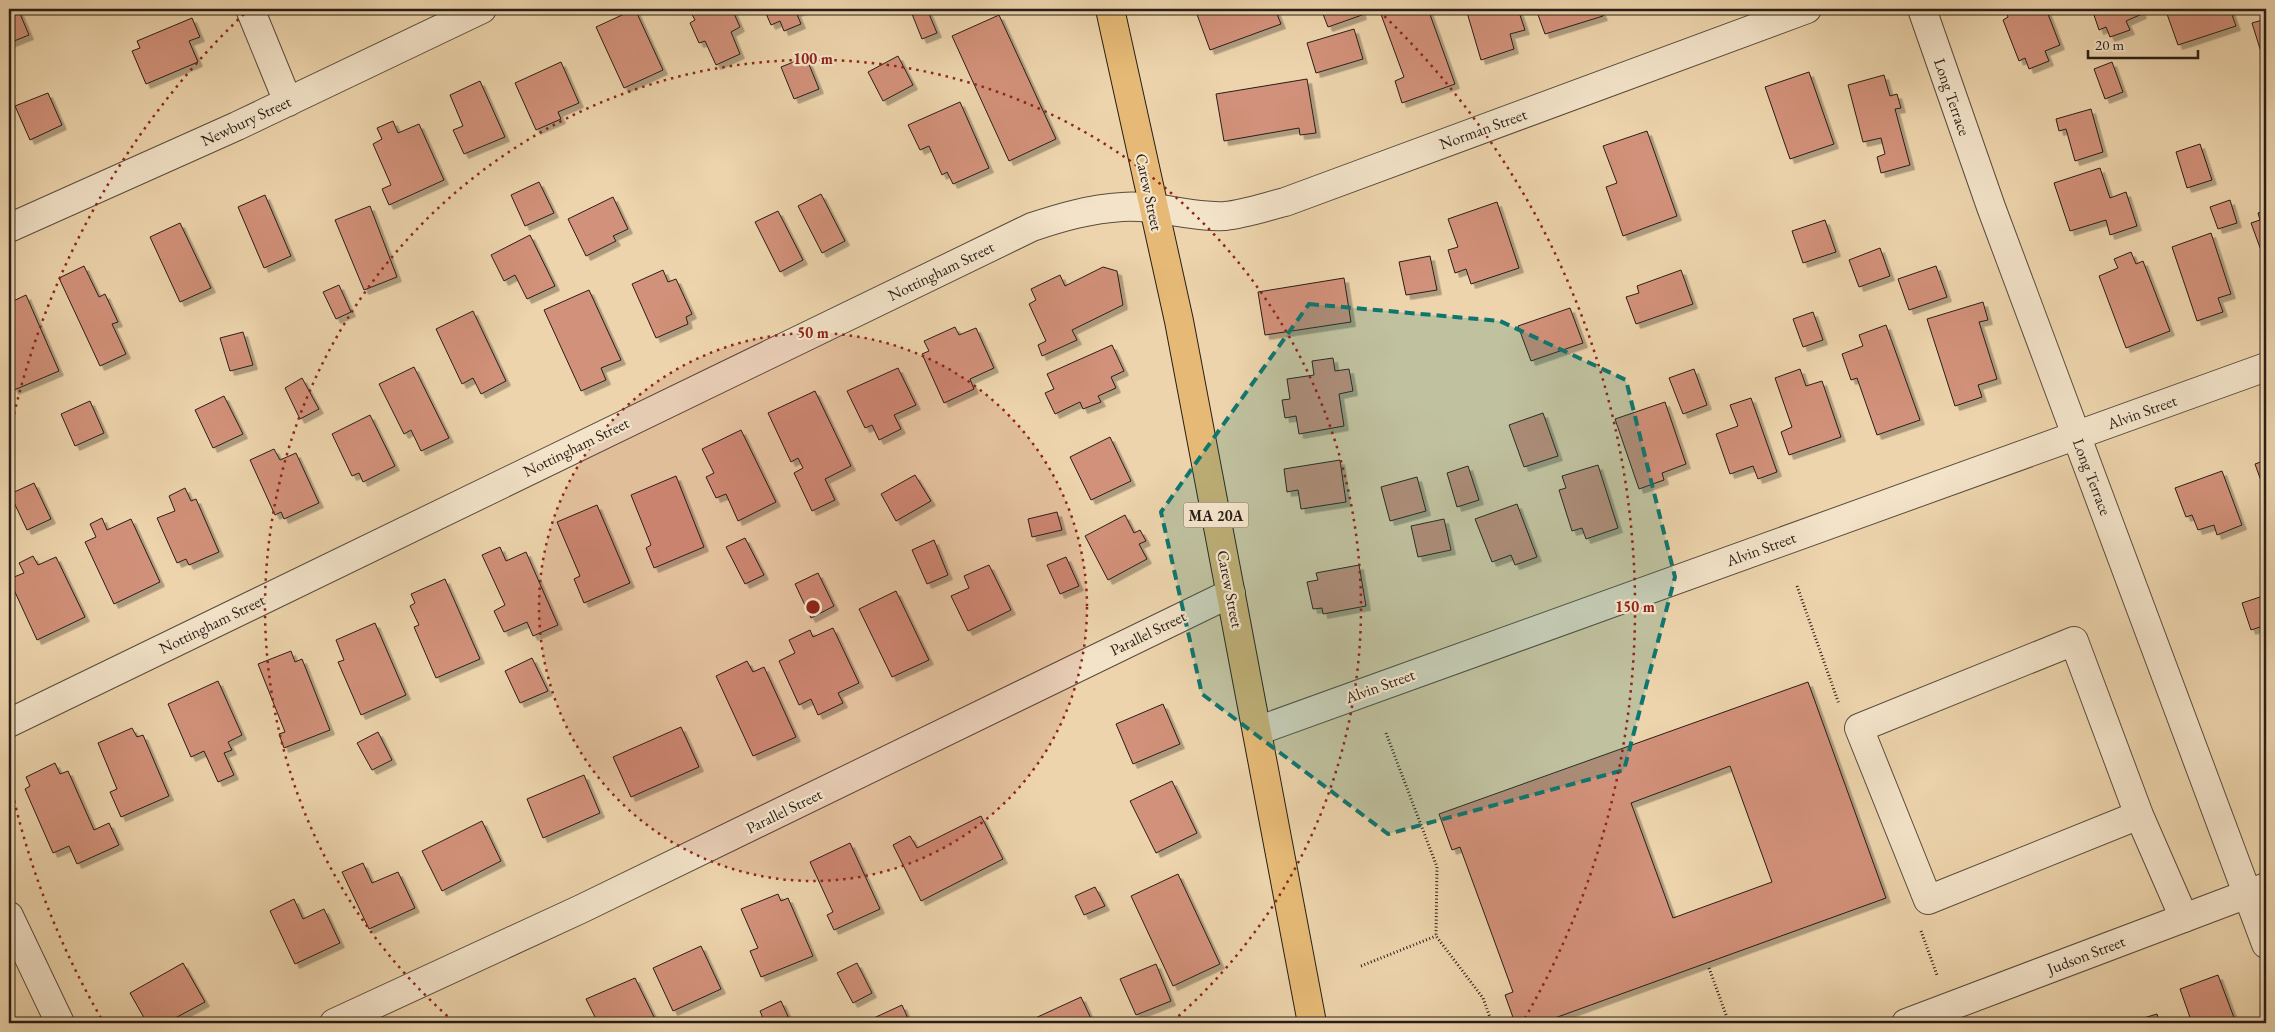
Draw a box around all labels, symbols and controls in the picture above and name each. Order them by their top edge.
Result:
scale bar [2088,28,2198,60]
text: 20 m [2095,35,2124,54]
text: 100 m [793,49,833,68]
street label: Long Terrace [1929,55,1975,139]
street label: Newbury Street [197,91,295,151]
street label: Norman Street [1436,103,1530,155]
street label: Carew Street [1131,151,1167,233]
street label: Nottingham Street [885,236,997,306]
text: 50 m [797,323,829,342]
street label: Alvin Street [2103,390,2180,435]
street label: Nottingham Street [520,412,632,482]
street label: Long Terrace [2068,436,2116,518]
road number: MA 20A [1184,502,1248,528]
street label: Alvin Street [1722,527,1799,572]
street label: Carew Street [1212,548,1248,630]
street label: Nottingham Street [156,589,268,659]
text: 150 m [1615,597,1655,616]
centre of rings [804,598,822,616]
street label: Parallel Street [1106,606,1190,660]
street label: Alvin Street [1341,664,1418,709]
street label: Parallel Street [742,784,826,838]
street label: Judson Street [2042,931,2128,980]

